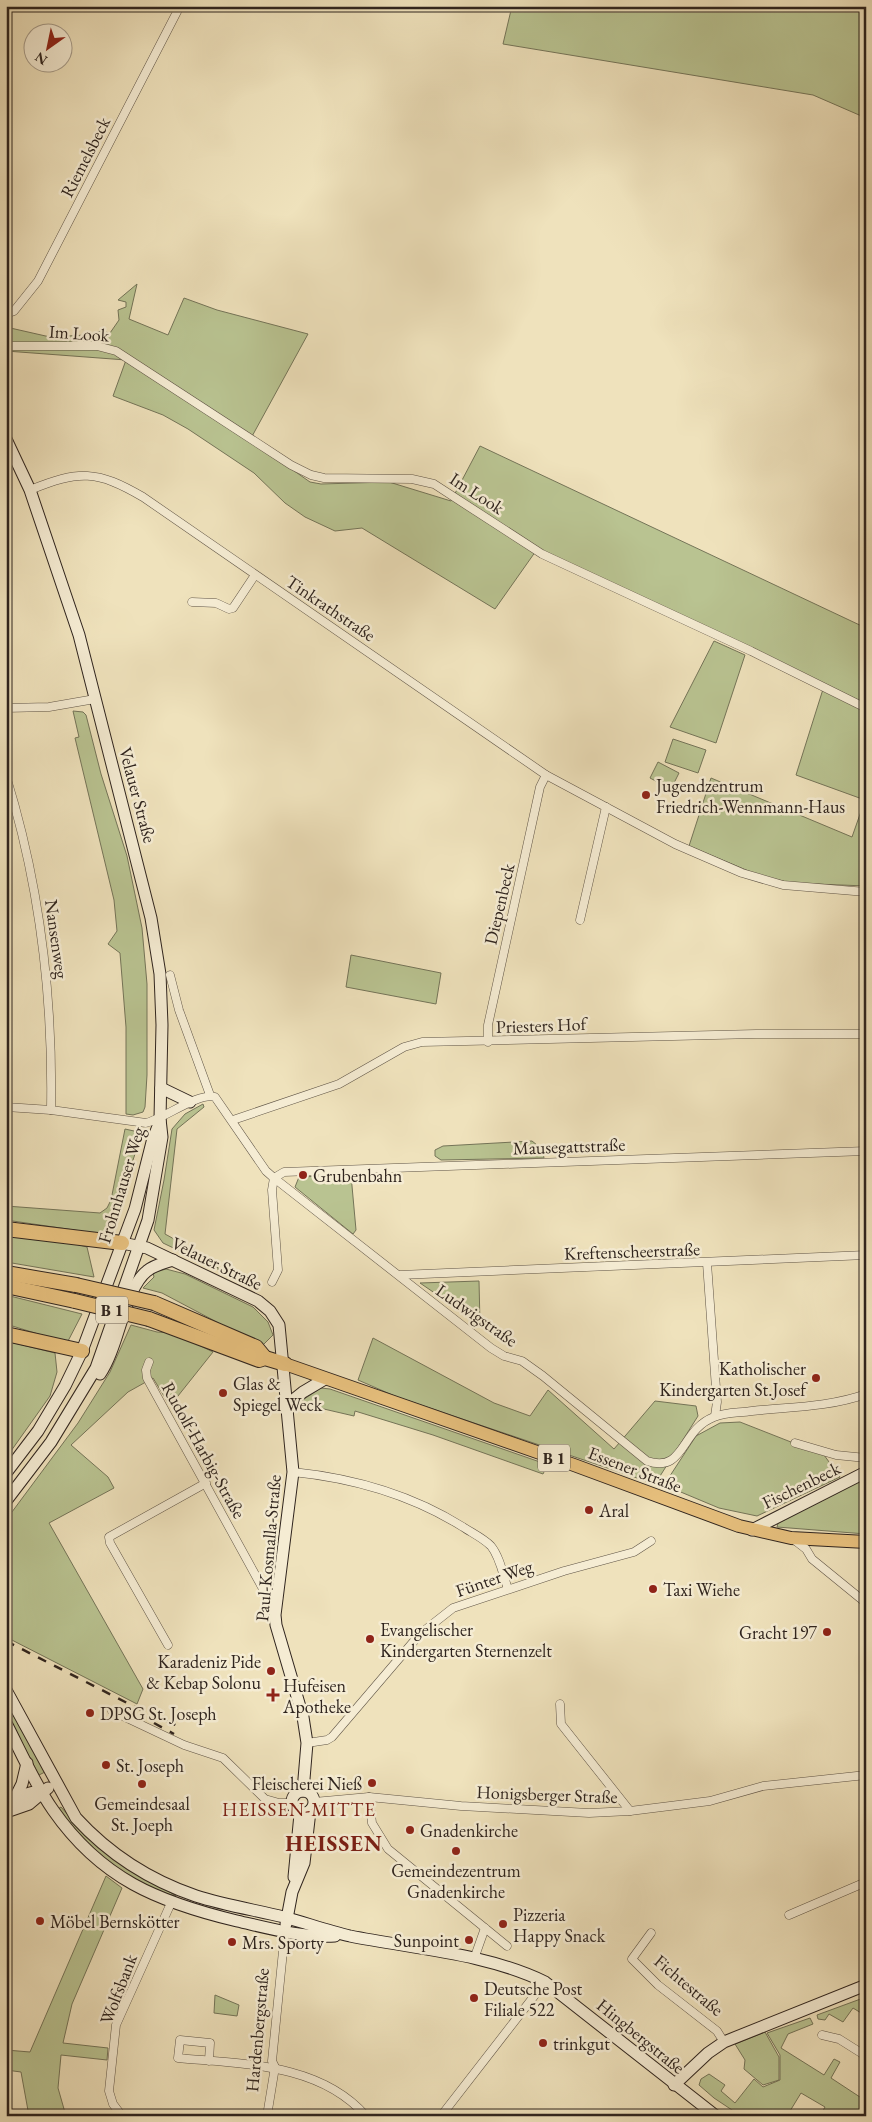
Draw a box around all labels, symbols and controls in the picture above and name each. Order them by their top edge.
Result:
north arrow [22,22,72,72]
text: N [31,48,51,70]
street label: Riemelsbeck [55,112,115,201]
street label: Im Look [48,319,110,347]
street label: Im Look [445,467,509,519]
street label: Tinkrathstraße [282,570,380,646]
street label: Velauer Straße [114,745,162,845]
place label: Jugendzentrum Friedrich-Wennmann-Haus [654,774,845,818]
marker: Jugendzentrum Friedrich-Wennmann-Haus [640,789,652,801]
street label: Diepenbeck [478,861,520,947]
street label: Nansenweg [40,898,74,980]
street label: Priesters Hof [495,1012,589,1038]
street label: Frohnhauser Weg [92,1124,150,1246]
street label: Mausegattstraße [512,1133,626,1159]
place label: Grubenbahn [313,1164,403,1187]
marker: Grubenbahn [297,1169,309,1181]
street label: Velauer Straße [168,1231,266,1295]
street label: Kreftenscheerstraße [564,1237,700,1265]
street label: Ludwigstraße [432,1278,522,1352]
road number: B 1 [96,1296,128,1324]
place label: Katholischer Kindergarten St.Josef [659,1357,808,1401]
place label: Glas & Spiegel Weck [233,1372,323,1416]
marker: Katholischer Kindergarten St.Josef [810,1372,822,1384]
street label: Rudolf-Harbig-Straße [157,1378,251,1522]
marker: Glas & Spiegel Weck [217,1387,229,1399]
street label: Essener Straße [585,1441,685,1497]
road number: B 1 [538,1445,570,1472]
street label: Fischenbeck [758,1456,844,1514]
street label: Paul-Kosmalla-Straße [250,1474,286,1622]
place label: Aral [598,1499,629,1522]
marker: Aral [583,1504,595,1516]
street label: Fünter Weg [452,1554,536,1602]
place label: Taxi Wiehe [663,1578,740,1601]
marker: Taxi Wiehe [647,1583,659,1595]
place label: Evangelischer Kindergarten Sternenzelt [380,1618,552,1662]
place label: Gracht 197 [739,1621,817,1644]
marker: Gracht 197 [821,1626,833,1638]
marker: Evangelischer Kindergarten Sternenzelt [364,1633,376,1645]
place label: Karadeniz Pide & Kebap Solonu [146,1650,262,1694]
marker: Karadeniz Pide & Kebap Solonu [265,1665,277,1677]
place label: Hufeisen Apotheke [282,1674,351,1718]
marker: Hufeisen Apotheke [267,1689,279,1701]
place label: DPSG St. Joseph [100,1702,217,1725]
marker: DPSG St. Joseph [84,1707,96,1719]
place label: St. Joseph [116,1754,184,1777]
marker: St. Joseph [100,1759,112,1771]
place label: Fleischerei Nieß [252,1772,362,1795]
marker: Fleischerei Nieß [366,1777,378,1789]
marker: Gemeindesaal St. Joeph [136,1778,148,1790]
street label: Honigsberger Straße [476,1780,618,1808]
place label: Gemeindesaal St. Joeph [94,1792,190,1836]
district label: HEISSEN-MITTE [222,1797,376,1822]
place label: Gnadenkirche [420,1819,518,1842]
marker: Gnadenkirche [404,1824,416,1836]
district label: HEISSEN [285,1829,383,1858]
marker: Gemeindezentrum Gnadenkirche [450,1845,462,1857]
place label: Gemeindezentrum Gnadenkirche [391,1859,521,1903]
place label: Pizzeria Happy Snack [513,1903,606,1947]
place label: Möbel Bernskötter [50,1910,180,1933]
marker: Möbel Bernskötter [34,1915,46,1927]
marker: Pizzeria Happy Snack [497,1918,509,1930]
place label: Sunpoint [394,1929,459,1952]
place label: Mrs. Sporty [242,1931,324,1954]
marker: Sunpoint [463,1934,475,1946]
marker: Mrs. Sporty [226,1936,238,1948]
street label: Fichtestraße [650,1949,728,2021]
street label: Wolfsbank [94,1950,142,2027]
street label: Hardenbergstraße [240,1967,274,2093]
place label: Deutsche Post Filiale 522 [484,1977,583,2021]
marker: Deutsche Post Filiale 522 [468,1992,480,2004]
street label: Hingbergstraße [592,1993,690,2079]
place label: trinkgut [553,2032,610,2055]
marker: trinkgut [537,2037,549,2049]

